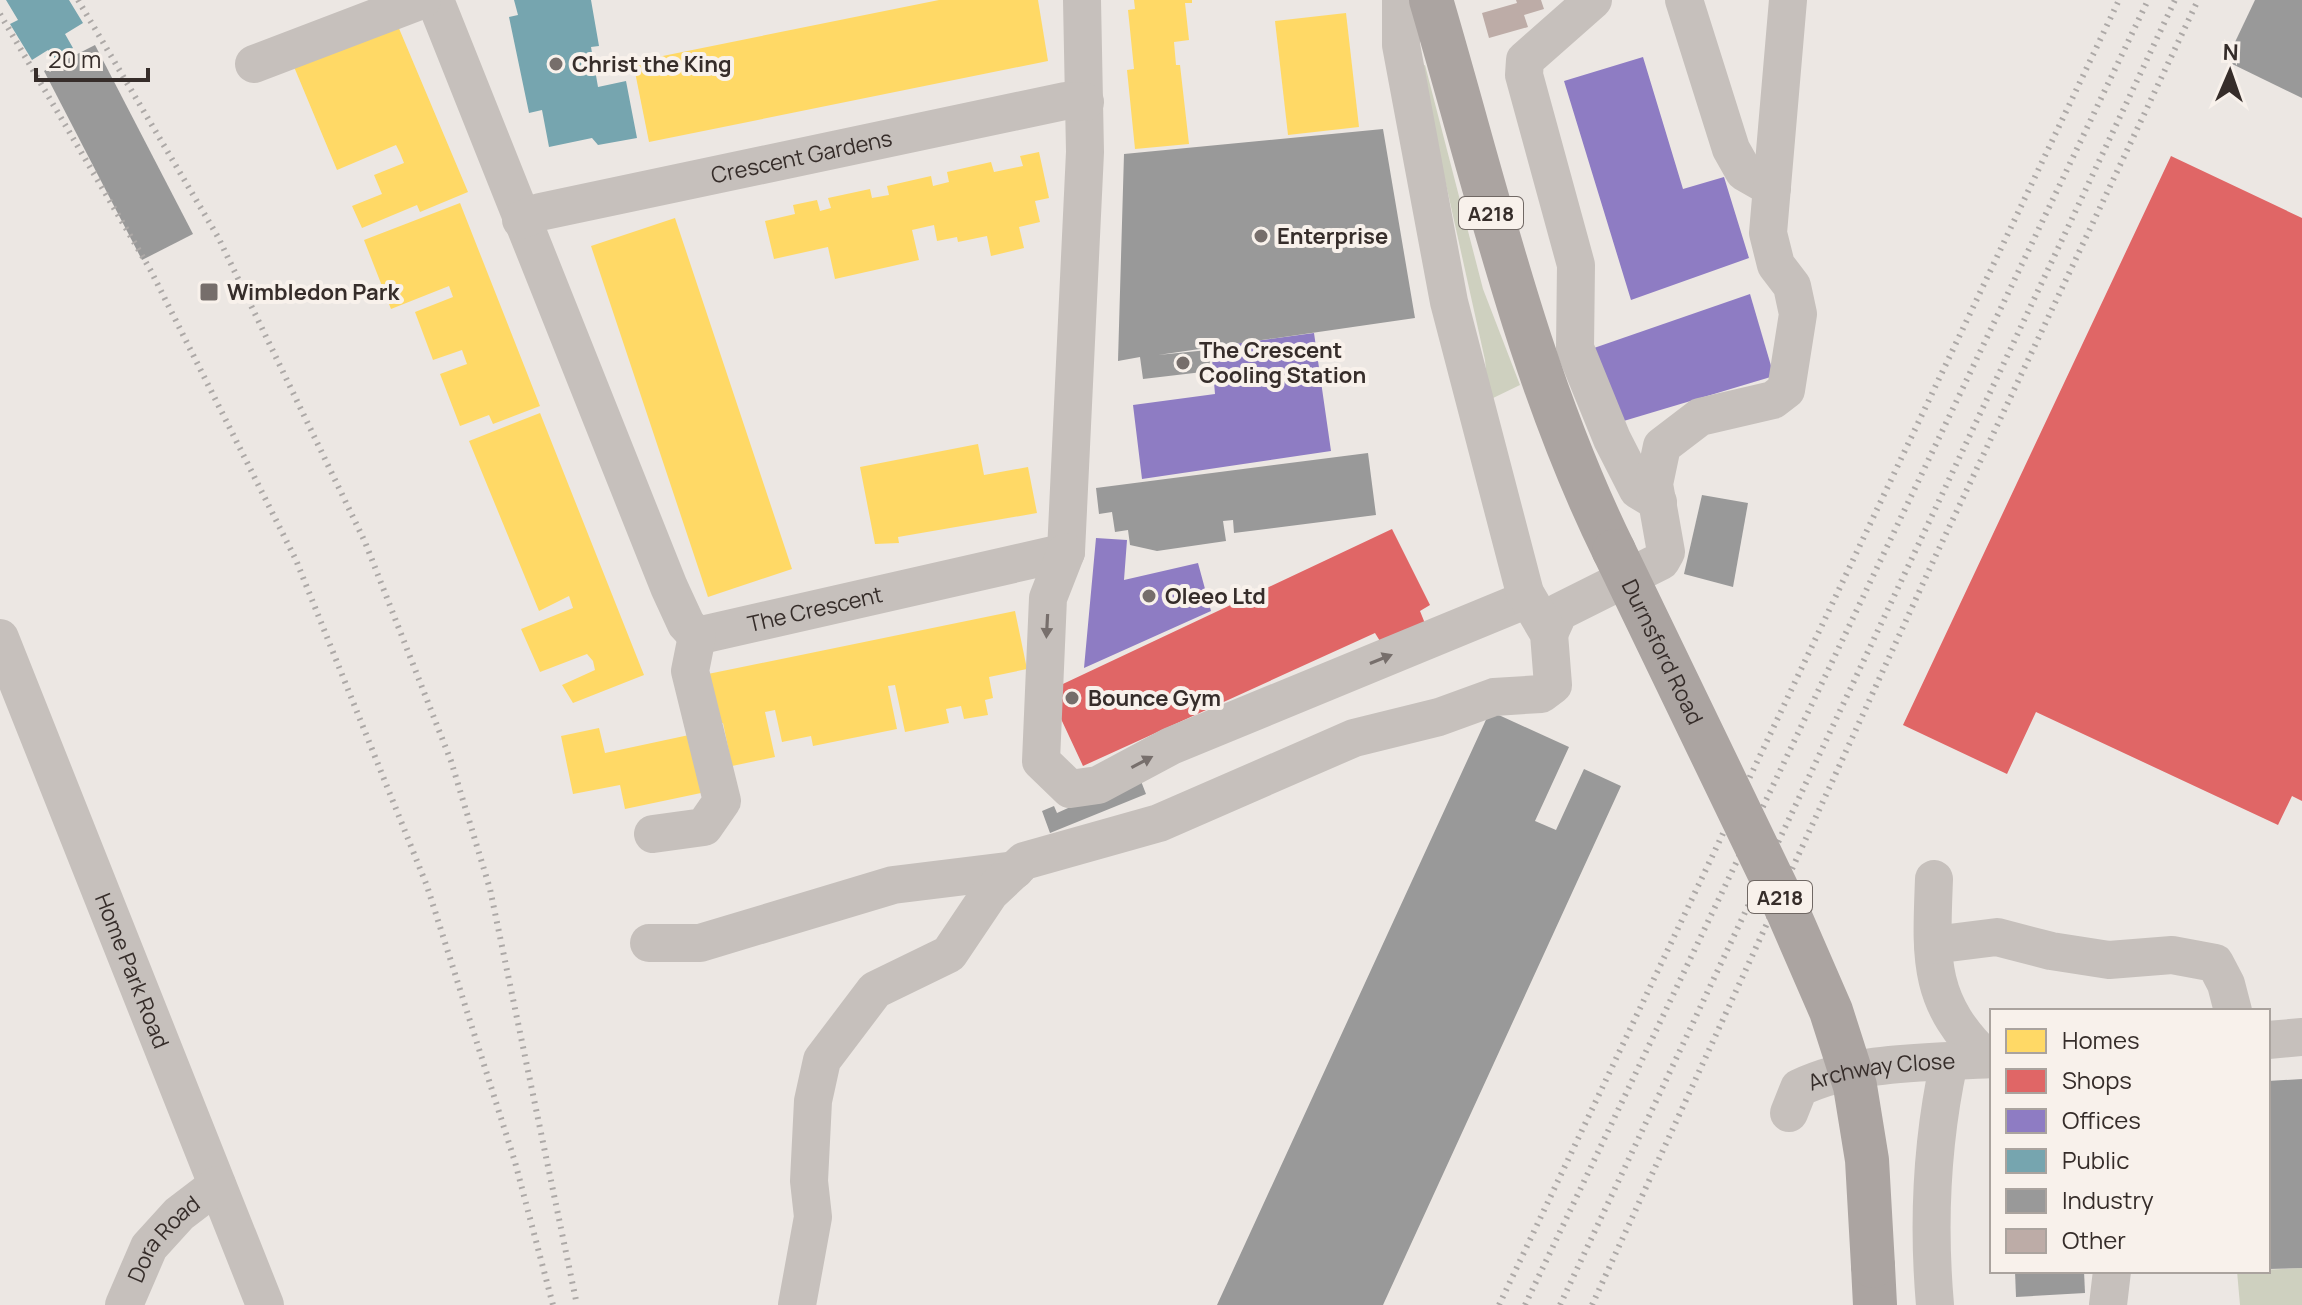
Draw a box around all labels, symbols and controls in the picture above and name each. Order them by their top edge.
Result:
scale bar [36,32,148,82]
north arrow [2190,32,2270,112]
text: N [2222,37,2239,67]
text: 20 m [48,42,101,75]
place label: Christ the King [572,49,731,79]
marker: Christ the King [547,55,565,73]
street label: Crescent Gardens [708,123,895,190]
road number: A218 [1459,197,1523,229]
place label: Enterprise [1277,221,1388,251]
marker: Enterprise [1252,227,1270,245]
place label: Wimbledon Park [227,277,400,307]
marker: Wimbledon Park [198,281,220,303]
place label: The Crescent Cooling Station [1199,335,1366,390]
marker: The Crescent Cooling Station [1174,354,1192,372]
street label: Durnsford Road [1615,574,1710,730]
street label: The Crescent [745,579,886,639]
place label: Oleeo Ltd [1165,581,1266,611]
marker: Oleeo Ltd [1140,587,1158,605]
one-way arrow [1040,614,1053,639]
one-way arrow [1369,653,1393,666]
place label: Bounce Gym [1088,683,1221,713]
marker: Bounce Gym [1063,689,1081,707]
one-way arrow [1131,755,1154,768]
road number: A218 [1748,881,1812,913]
street label: Home Park Road [88,889,176,1053]
legend [1990,1009,2270,1273]
text: Homes [2062,1023,2140,1056]
street label: Archway Close [1803,1046,1956,1098]
text: Shops [2062,1063,2132,1096]
text: Offices [2062,1103,2141,1136]
text: Public [2062,1143,2129,1176]
text: Industry [2062,1183,2154,1216]
street label: Dora Road [120,1189,206,1287]
text: Other [2062,1223,2126,1256]

